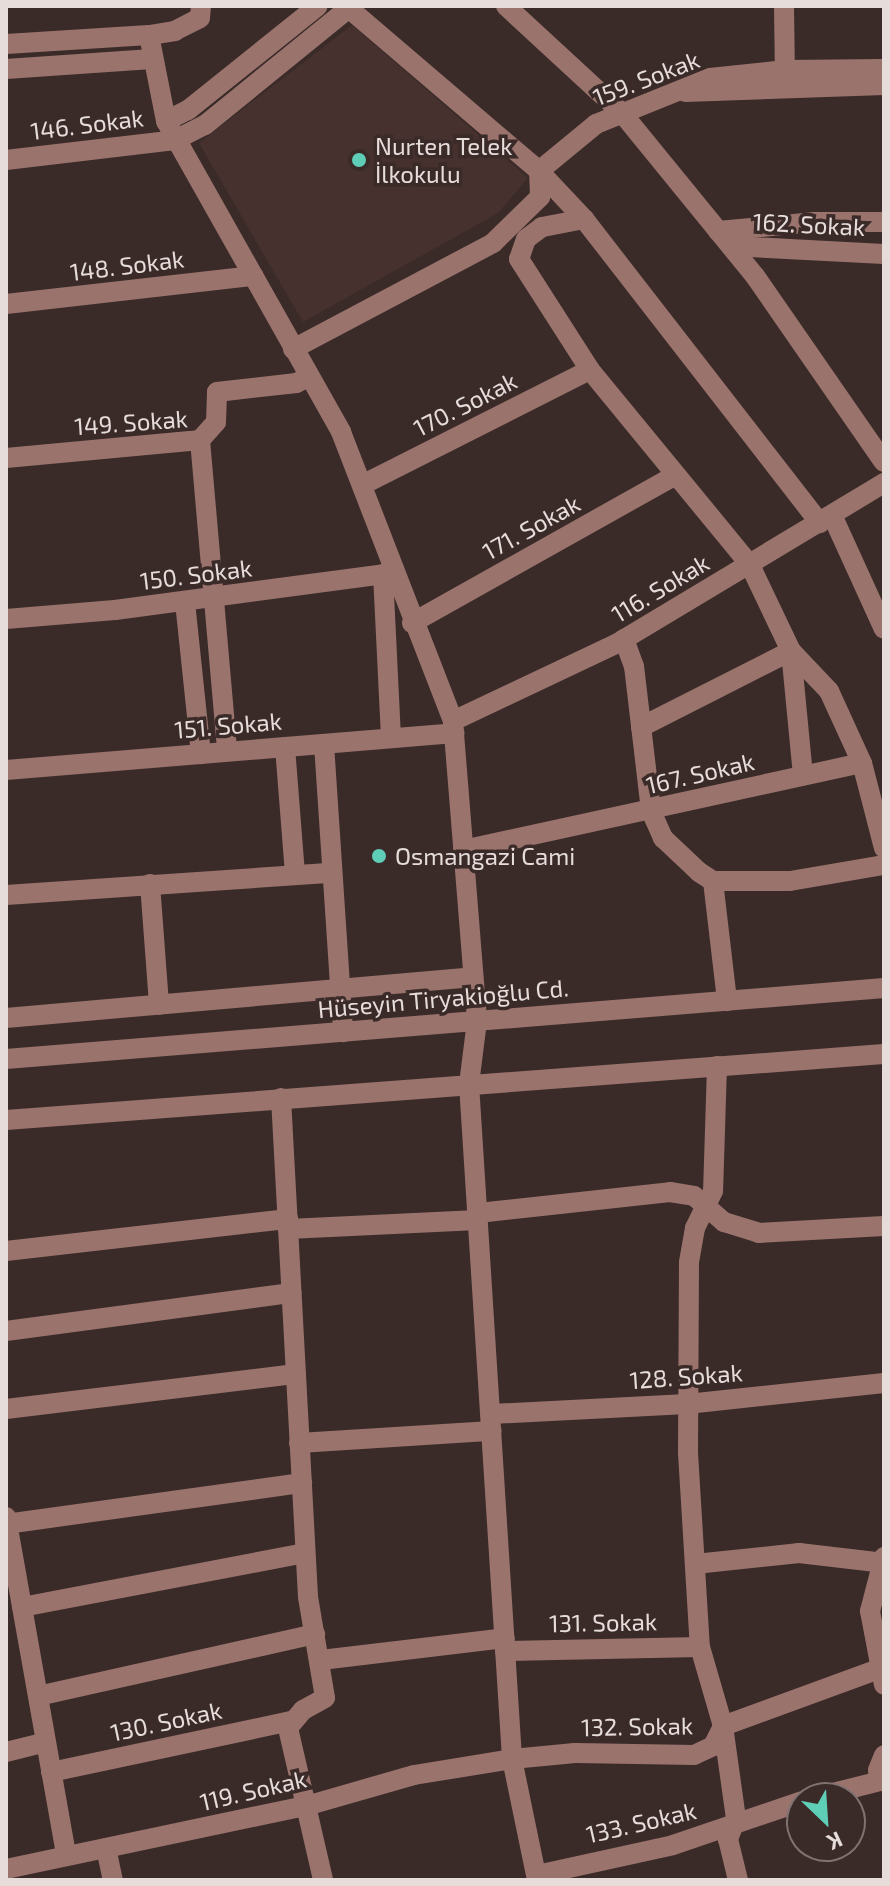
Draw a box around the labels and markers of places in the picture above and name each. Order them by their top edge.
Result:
place label: Nurten Telek İlkokulu [375,132,513,188]
marker: Nurten Telek İlkokulu [350,151,368,169]
place label: Osmangazi Cami [395,842,575,870]
marker: Osmangazi Cami [370,847,388,865]

